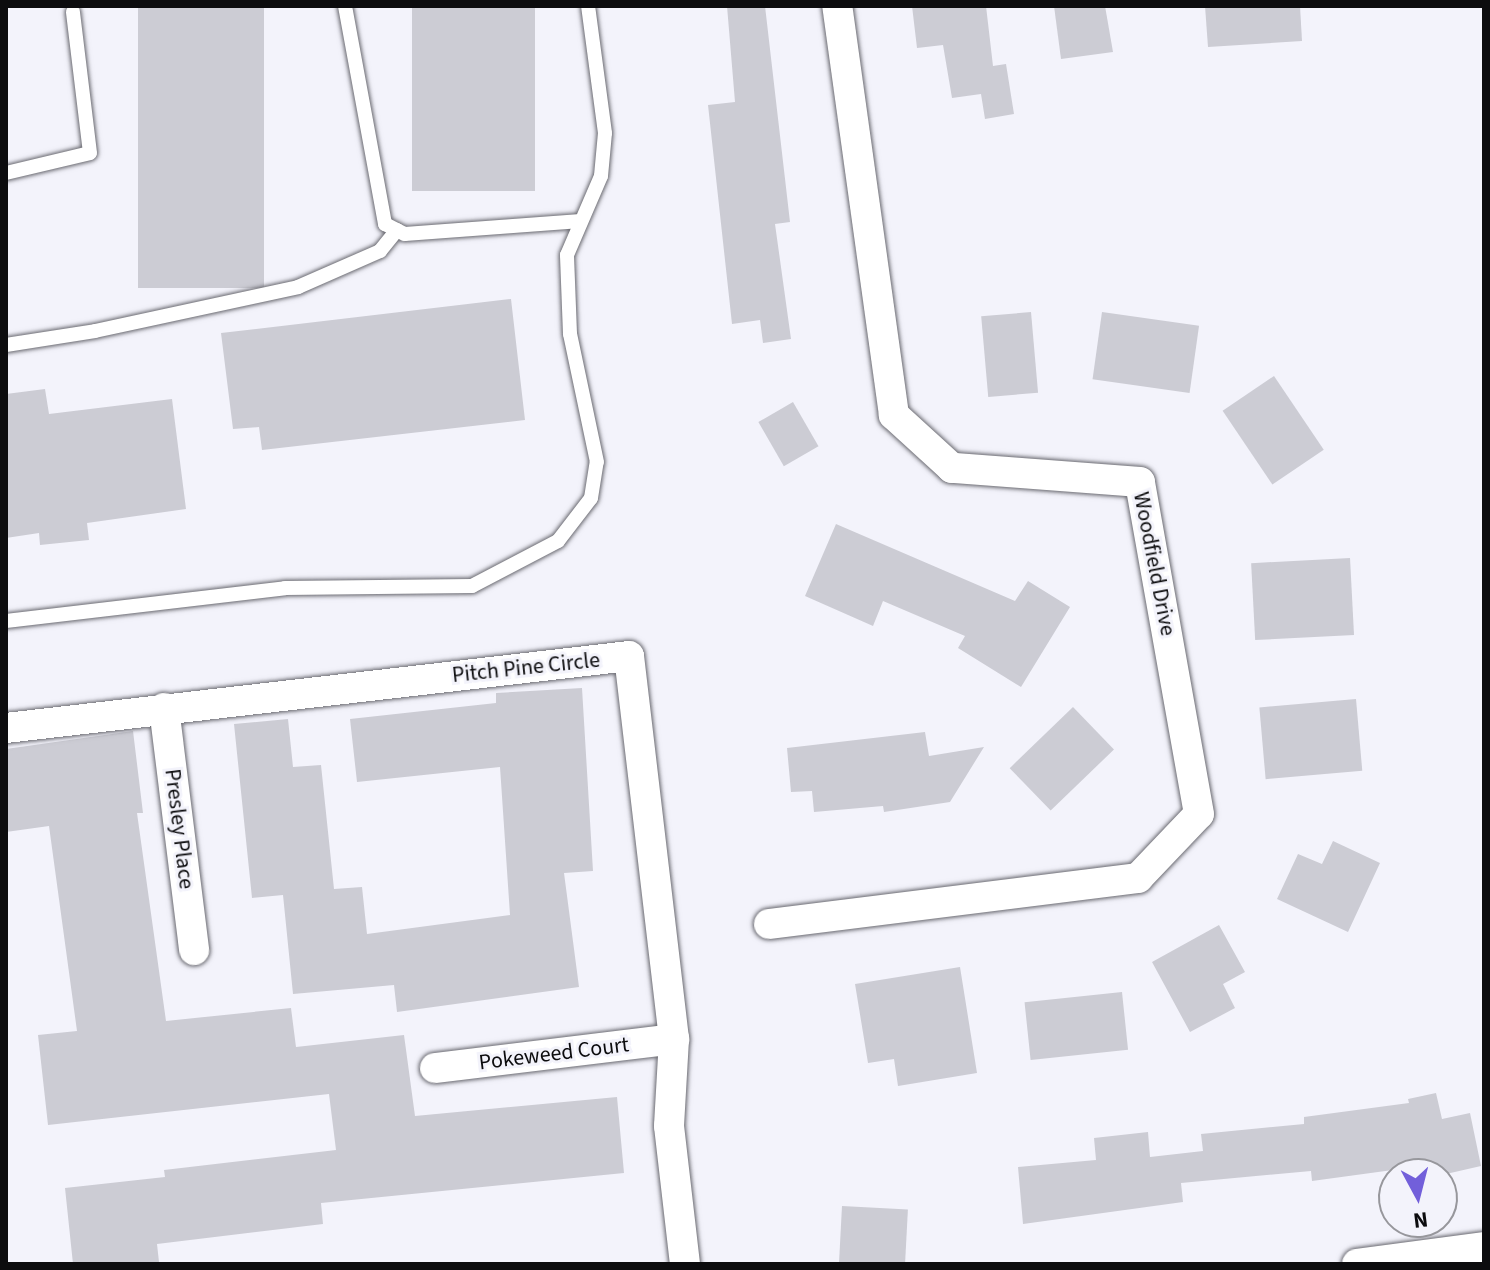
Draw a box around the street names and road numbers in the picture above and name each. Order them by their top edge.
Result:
street label: Woodfield Drive [1127,490,1181,638]
street label: Pitch Pine Circle [451,647,601,689]
street label: Presley Place [159,767,199,891]
street label: Pokeweed Court [477,1032,631,1076]

